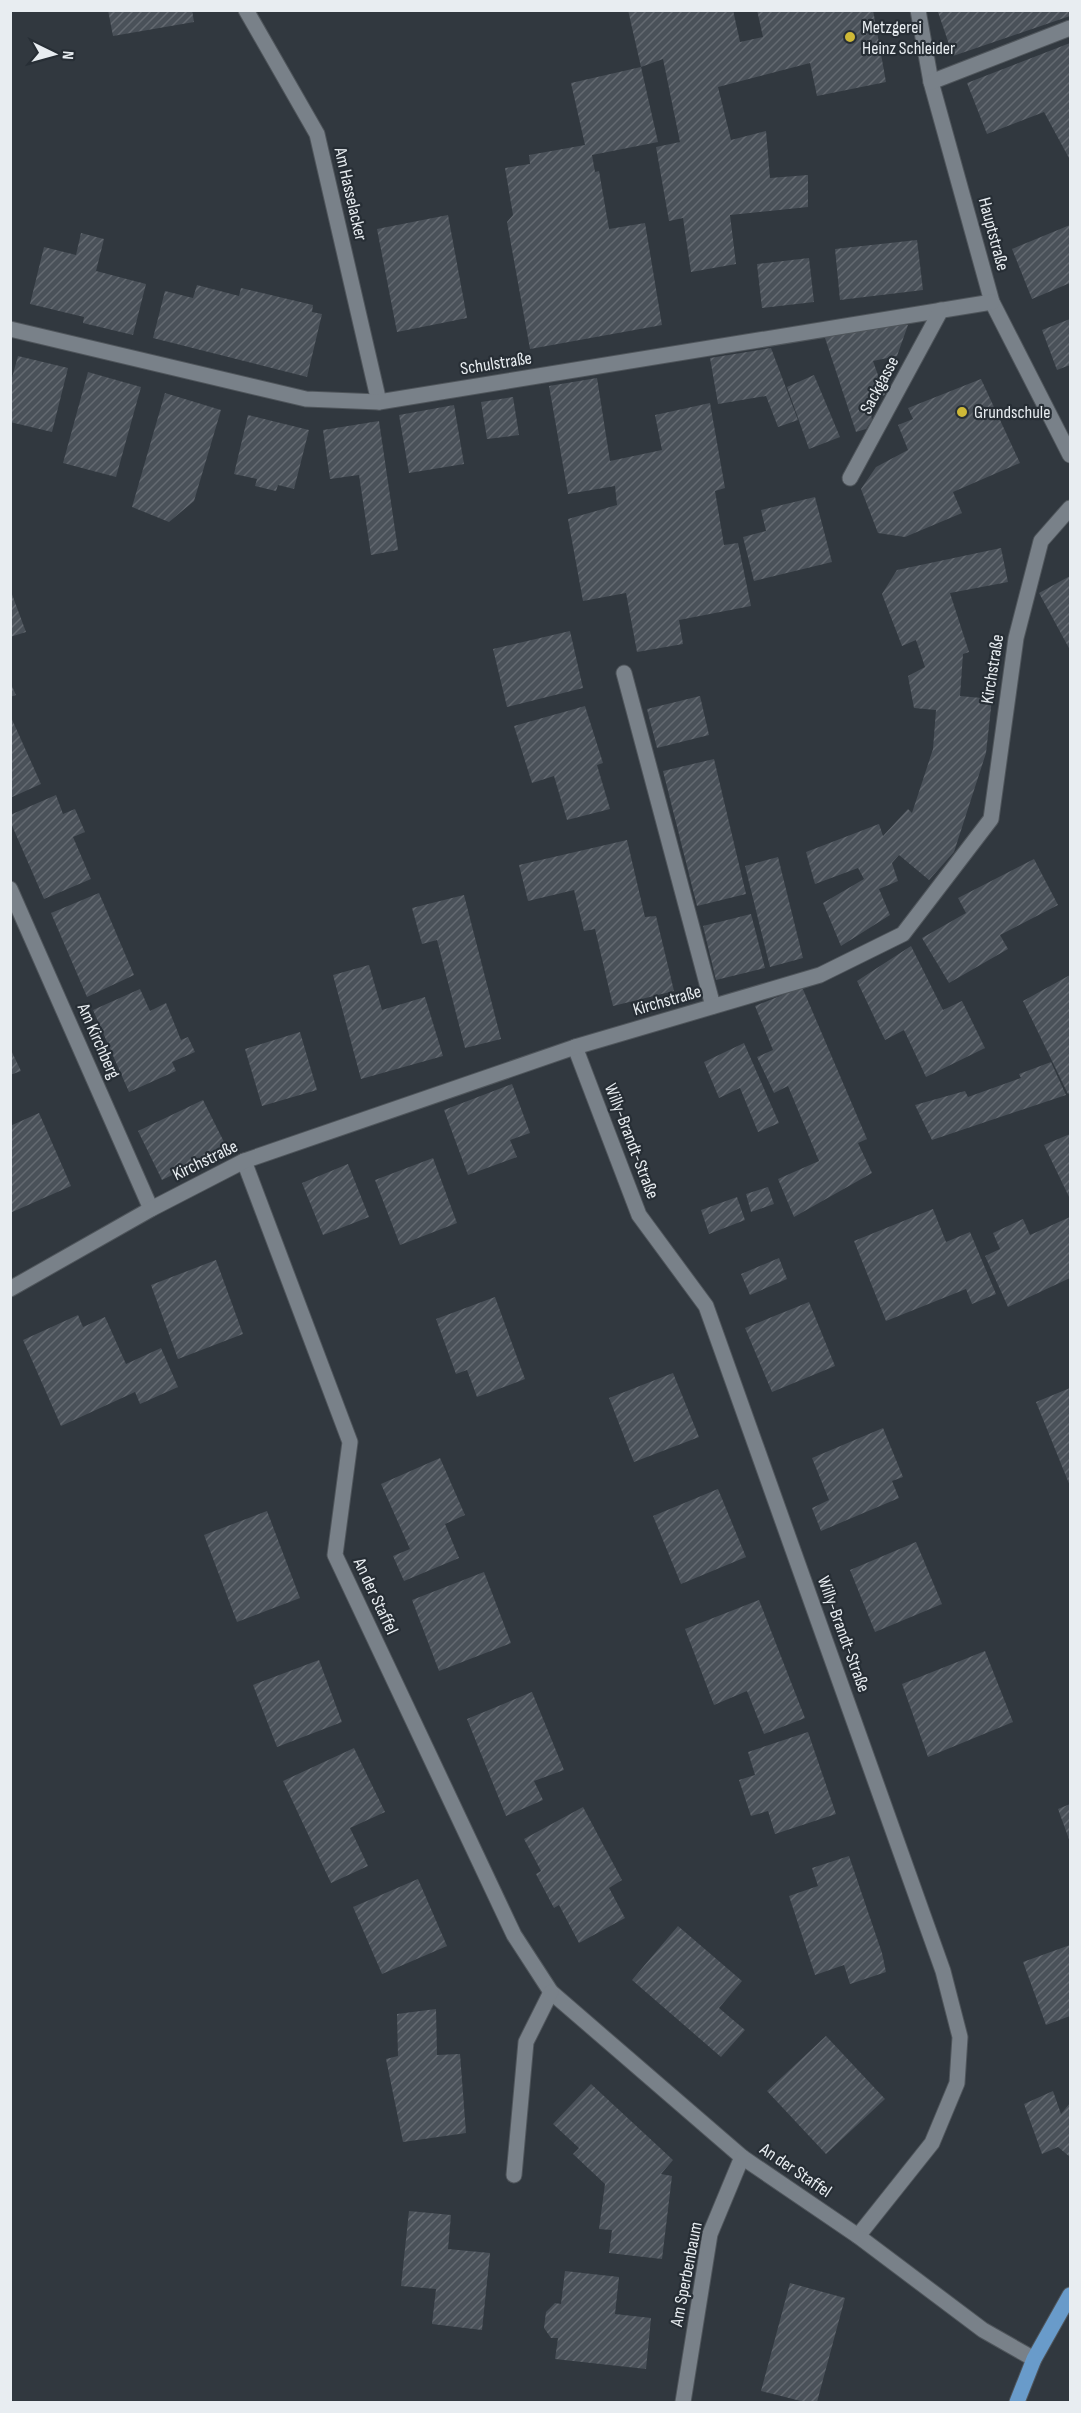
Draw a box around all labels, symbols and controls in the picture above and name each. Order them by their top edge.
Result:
place label: Metzgerei Heinz Schleider [862,17,955,59]
north arrow [24,24,84,84]
marker: Metzgerei Heinz Schleider [843,30,857,44]
text: N [58,50,77,60]
street label: Am Hasselacker [329,145,371,243]
street label: Hauptstraße [974,195,1013,273]
street label: Schulstraße [459,347,533,379]
street label: Sackgasse [856,353,903,418]
place label: Grundschule [974,402,1050,423]
marker: Grundschule [955,405,969,419]
street label: Kirchstraße [977,633,1008,705]
street label: Kirchstraße [631,981,704,1020]
street label: Am Kirchberg [72,999,124,1082]
street label: Willy-Brandt-Straße [600,1081,663,1202]
street label: Kirchstraße [169,1136,241,1185]
street label: An der Staffel [348,1554,402,1638]
street label: Willy-Brandt-Straße [813,1573,874,1695]
street label: An der Staffel [755,2138,836,2202]
street label: Am Sperbenbaum [666,2220,707,2329]

